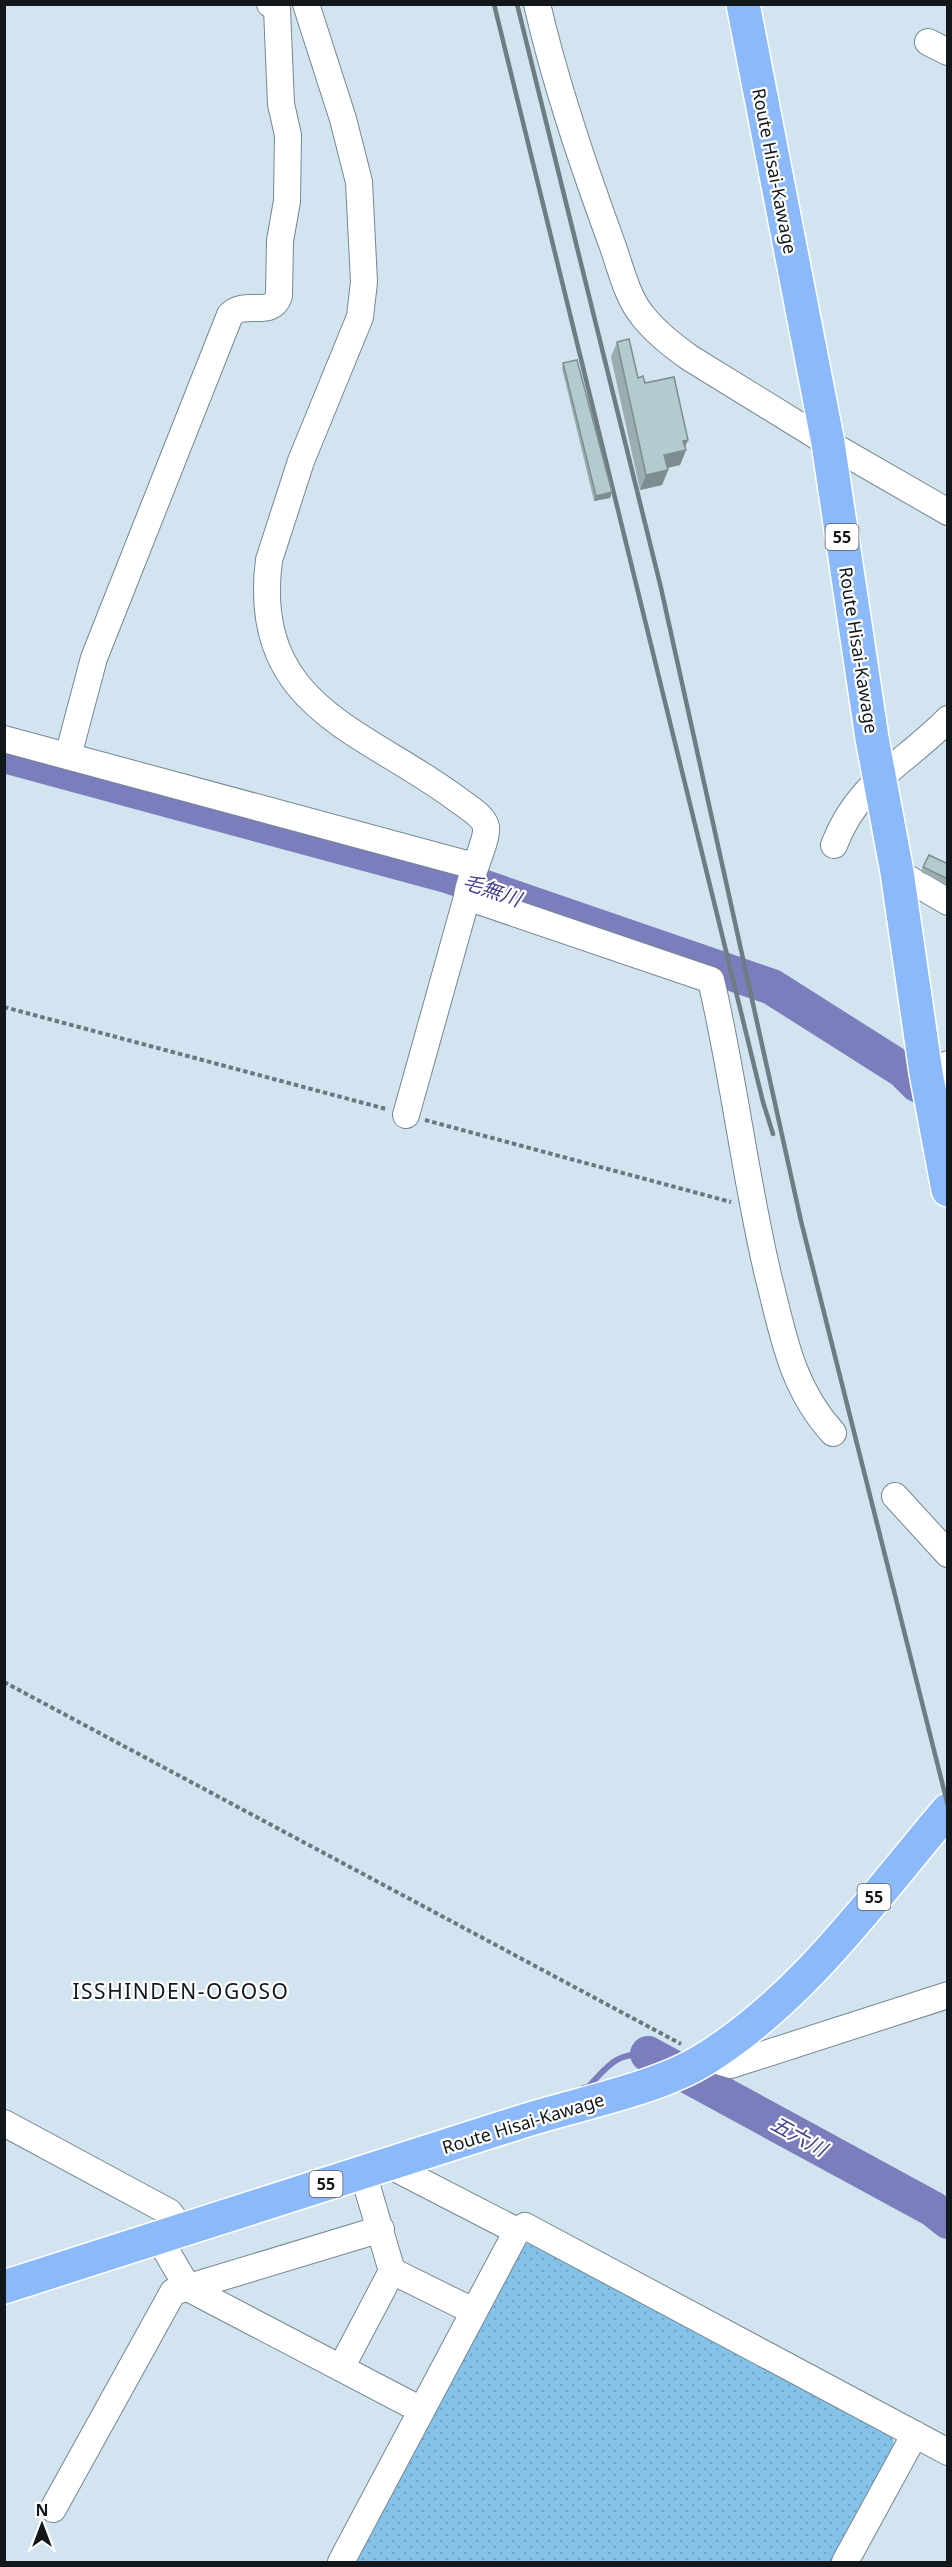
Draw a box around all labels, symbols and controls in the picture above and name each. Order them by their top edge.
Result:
street label: Route Hisai-Kawage [747,86,803,256]
road number: 55 [826,524,858,550]
street label: Route Hisai-Kawage [834,565,884,735]
water label: 毛無川 [459,867,527,913]
road number: 55 [858,1884,890,1910]
district label: ISSHINDEN-OGOSO [72,1977,290,2005]
street label: Route Hisai-Kawage [439,2087,607,2159]
water label: 五六川 [766,2110,834,2163]
road number: 55 [310,2171,342,2197]
north arrow [12,2495,72,2555]
text: N [35,2499,49,2521]

